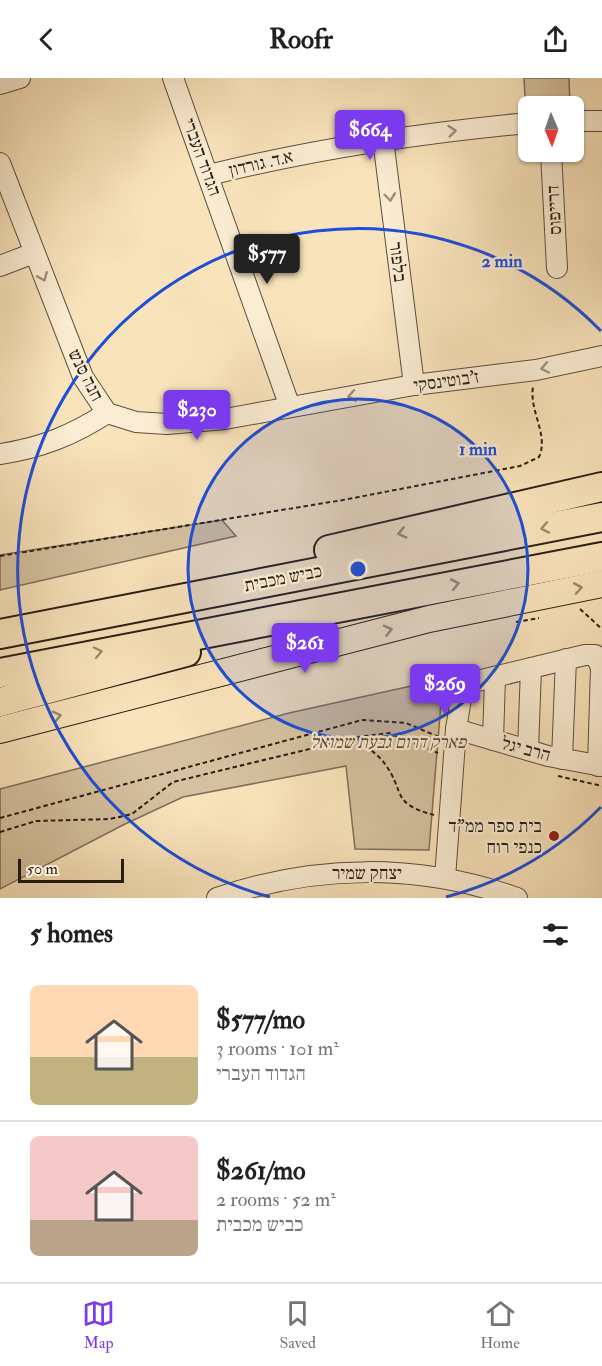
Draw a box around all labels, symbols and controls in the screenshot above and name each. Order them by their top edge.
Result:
icon: back [30,23,63,56]
text: Roofr [269,23,333,56]
icon: share [539,23,572,56]
north arrow [518,96,584,162]
map controls [518,96,584,162]
pin: $664 [334,110,406,161]
street label: הגדוד העברי [177,115,226,199]
text: $664 [349,117,391,142]
one-way arrow [447,125,457,138]
street label: א.ד. גורדון [227,145,296,182]
street label: דרייפוס [542,185,567,235]
one-way arrow [383,193,396,202]
pin: $577 [231,234,303,285]
text: $577 [248,241,286,266]
street label: בלפור [384,241,411,284]
text: 2 min [482,250,523,273]
one-way arrow [36,270,48,281]
street label: חנה סנש [63,345,108,405]
one-way arrow [540,361,550,374]
street label: ז'בוטינסקי [412,366,480,397]
one-way arrow [347,389,357,402]
pin: $230 [161,390,233,441]
text: $230 [177,397,217,422]
text: 1 min [459,438,498,461]
one-way arrow [540,521,550,534]
one-way arrow [397,526,407,539]
centre of rings [348,559,368,579]
street label: כביש מכבית [242,560,324,597]
one-way arrow [450,578,460,591]
one-way arrow [573,582,583,595]
pin: $261 [269,623,341,674]
one-way arrow [382,625,393,637]
text: $261 [286,630,324,655]
one-way arrow [93,646,103,659]
pin: $269 [409,664,481,715]
text: $269 [424,671,466,696]
one-way arrow [52,711,62,724]
park label: פארק דרום גבעת שמואל [310,731,467,754]
street label: הרב יגל [499,732,553,767]
place label: בית ספר ממ"ד כנפי רוח [449,815,542,859]
marker: בית ספר ממ"ד כנפי רוח [547,829,561,843]
scale bar [18,856,124,884]
text: 50 m [27,859,58,879]
street label: יצחק שמיר [332,862,402,885]
text: 5 homes [30,918,113,950]
icon: filters [539,918,572,951]
text: $577/mo [216,1004,305,1036]
icon: home [78,1009,150,1081]
text: 3 rooms · 101 m² [216,1036,339,1061]
text: הגדוד העברי [216,1061,306,1086]
text: $261/mo [216,1155,306,1187]
icon: home [78,1160,150,1232]
text: 2 rooms · 52 m² [216,1187,336,1212]
text: כביש מכבית [216,1212,304,1237]
tab: Map [82,1297,115,1353]
tab: Saved [279,1297,316,1353]
tab: Home [480,1297,520,1353]

